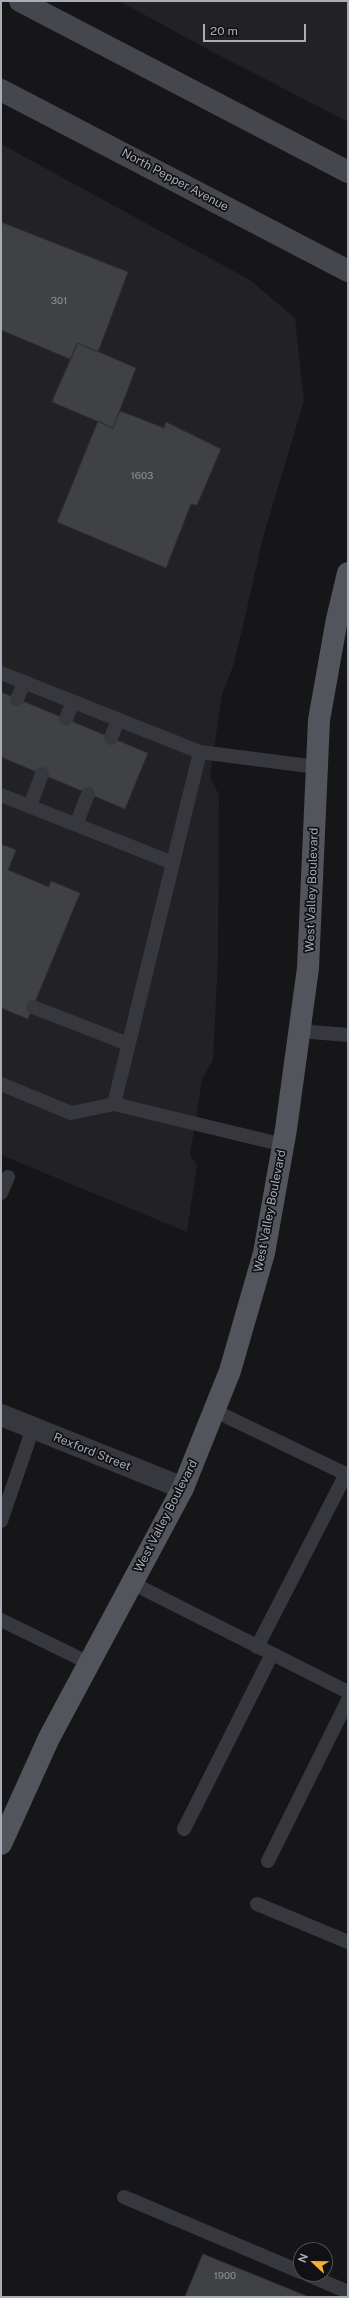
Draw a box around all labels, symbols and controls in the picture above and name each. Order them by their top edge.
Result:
scale bar [205,16,308,42]
text: 20 m [210,24,238,38]
street label: North Pepper Avenue [119,146,231,214]
house number: 301 [51,295,67,307]
house number: 1603 [131,470,153,482]
street label: West Valley Boulevard [303,828,321,952]
street label: West Valley Boulevard [251,1149,289,1273]
street label: Rexford Street [51,1430,133,1474]
street label: West Valley Boulevard [131,1457,201,1575]
north arrow [293,2242,333,2282]
text: N [296,2252,310,2264]
house number: 1900 [214,2270,236,2282]

